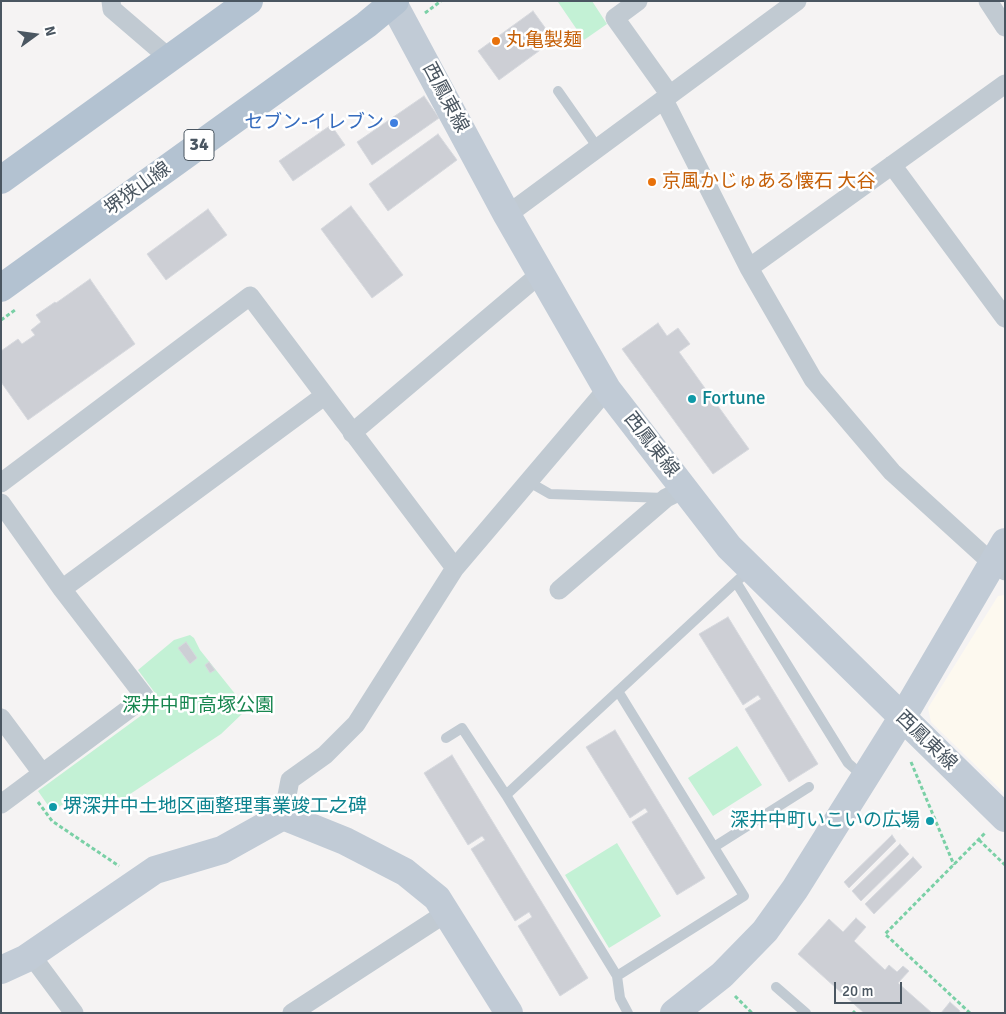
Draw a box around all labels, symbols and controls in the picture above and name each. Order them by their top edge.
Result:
north arrow [10,10,60,60]
text: N [41,24,59,38]
place label: 丸亀製麺 [506,30,582,52]
marker: 丸亀製麺 [490,35,502,47]
street label: 西鳳東線 [417,59,473,137]
place label: セブン-イレブン [244,112,384,134]
marker: セブン-イレブン [388,117,400,129]
road number: 34 [184,130,214,160]
street label: 堺狭山線 [101,157,175,221]
place label: 京風かじゅある懐石 大谷 [662,171,875,193]
marker: 京風かじゅある懐石 大谷 [646,176,658,188]
place label: Fortune [702,388,766,410]
marker: Fortune [686,393,698,405]
street label: 西鳳東線 [619,408,683,482]
park label: 深井中町高塚公園 [122,695,274,717]
street label: 西鳳東線 [891,706,961,776]
place label: 堺深井中土地区画整理事業竣工之碑 [63,796,367,818]
marker: 堺深井中土地区画整理事業竣工之碑 [47,801,59,813]
place label: 深井中町いこいの広場 [730,810,920,832]
marker: 深井中町いこいの広場 [924,815,936,827]
scale bar [836,972,904,1004]
text: 20 m [842,982,873,1000]

